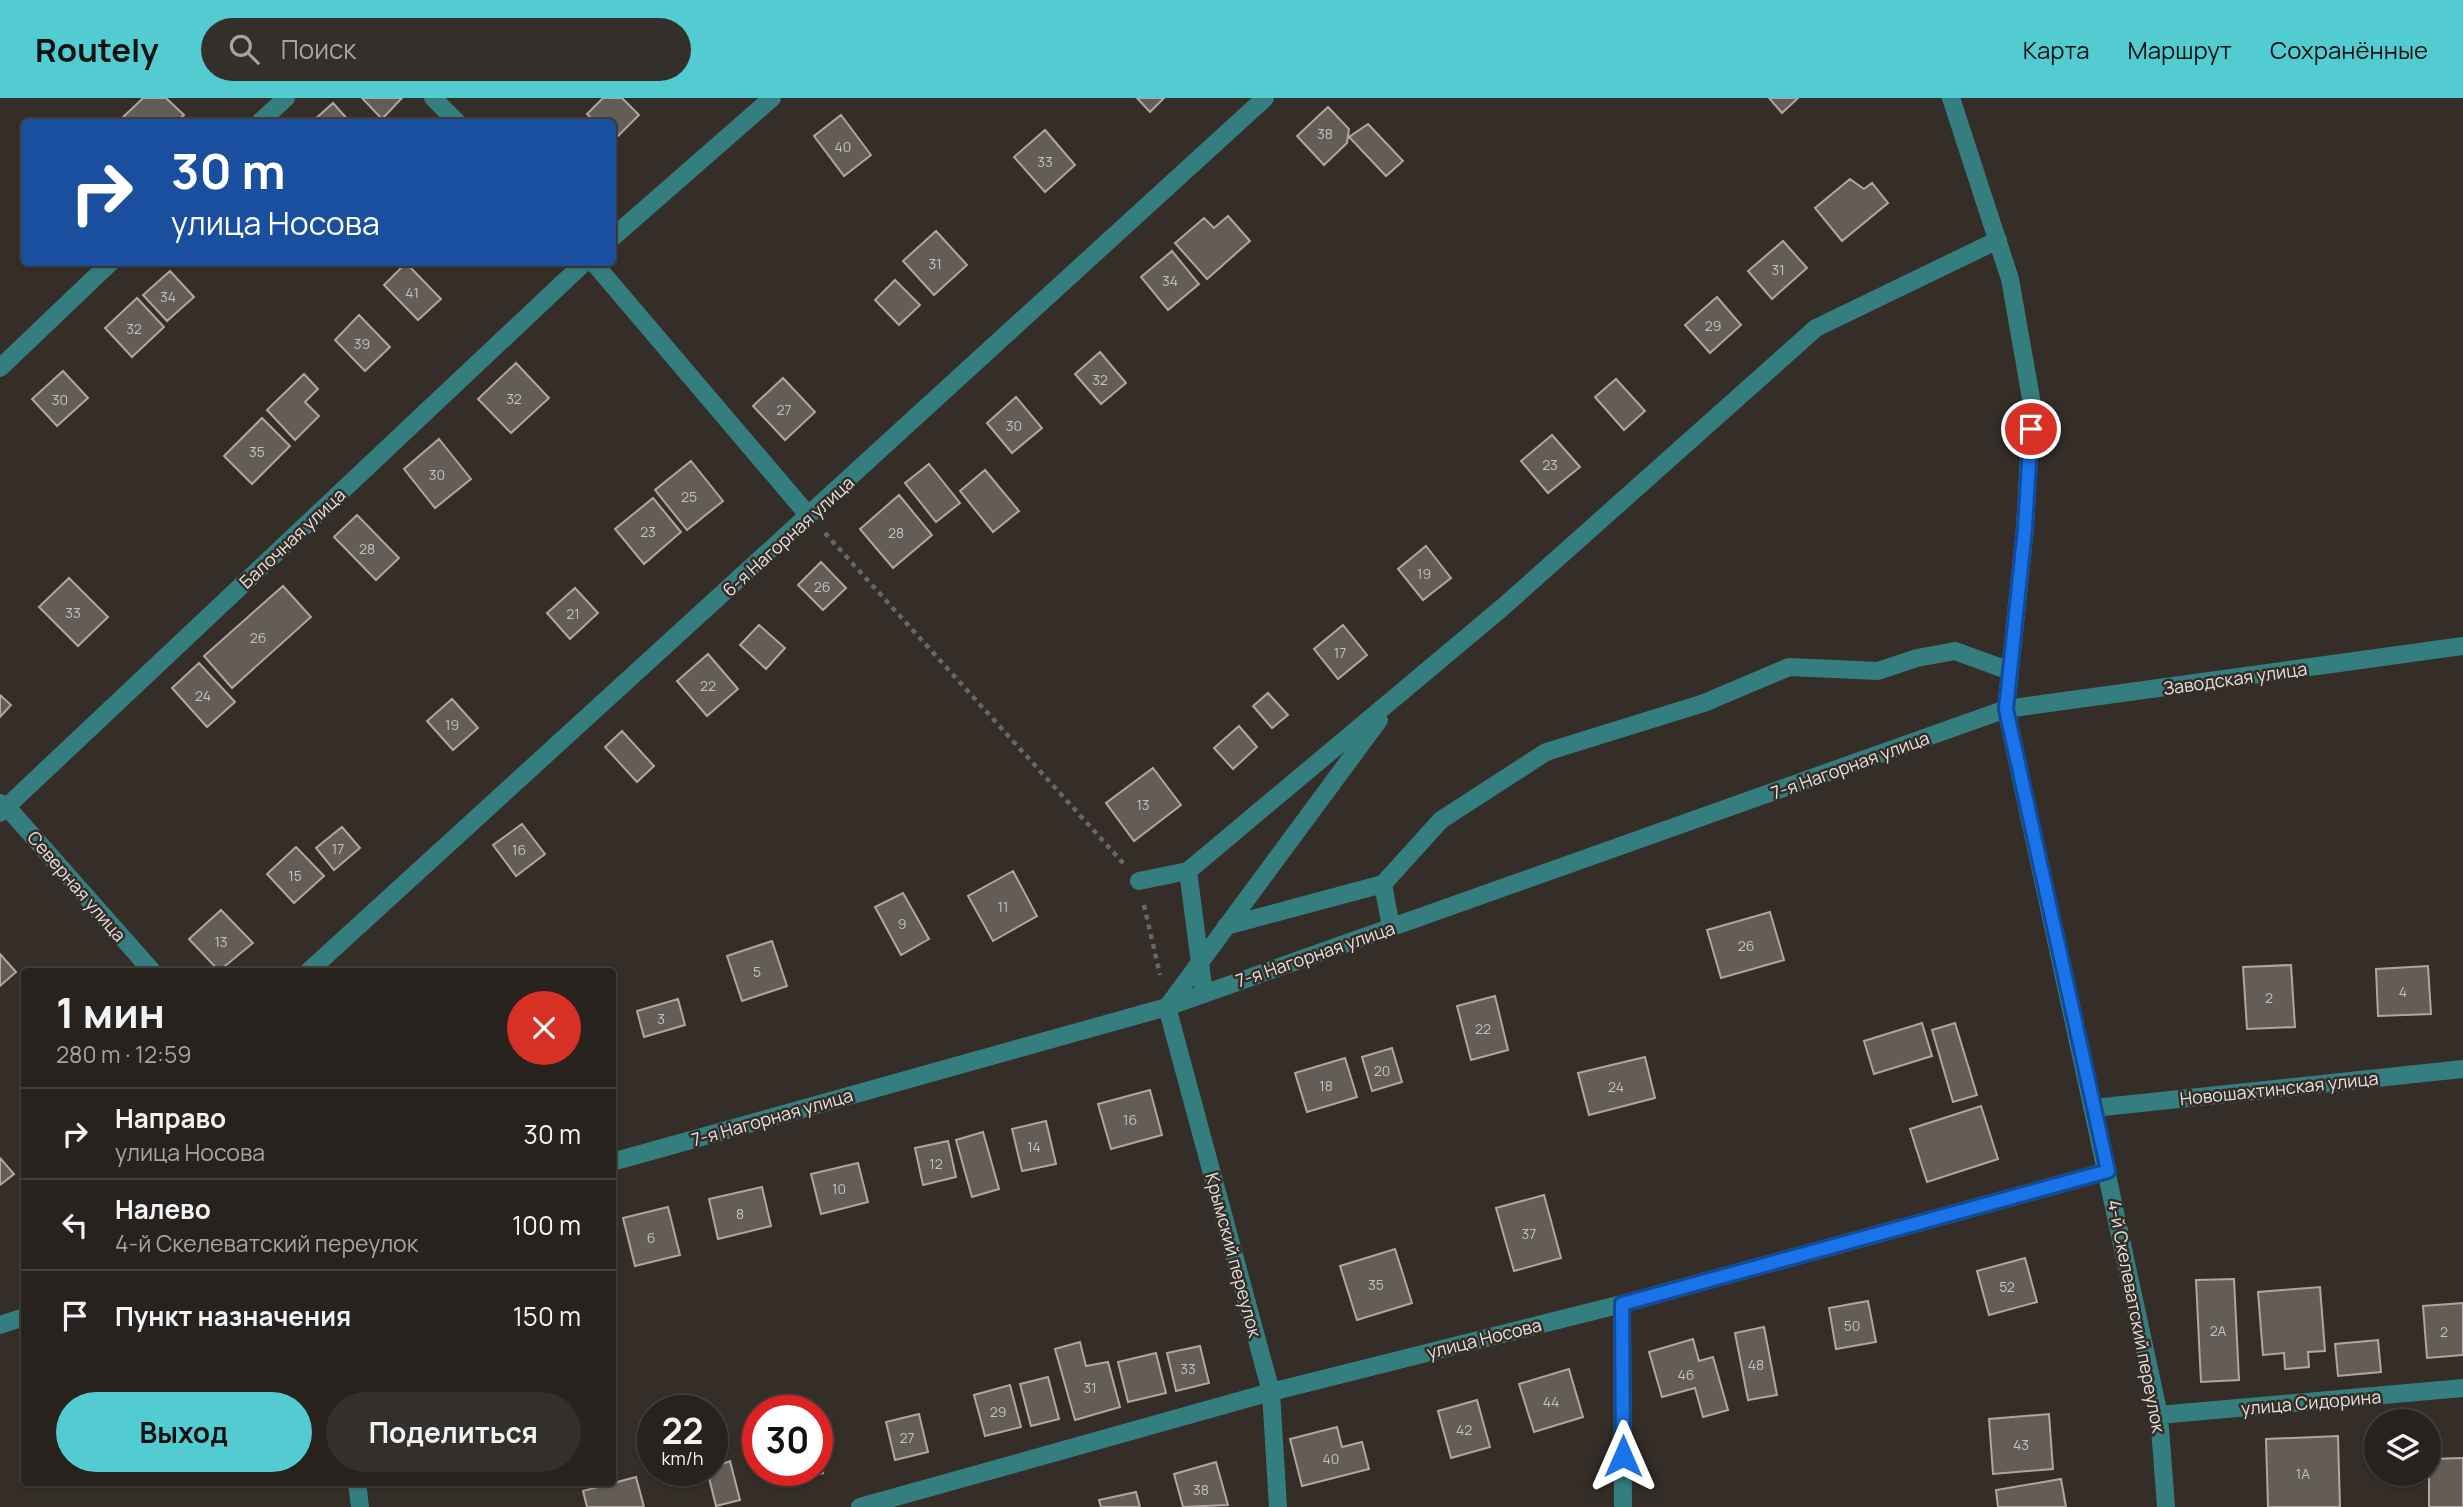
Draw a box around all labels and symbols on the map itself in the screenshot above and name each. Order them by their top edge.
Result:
house number: 38 [1317,124,1333,143]
house number: 40 [835,137,851,156]
house number: 33 [1037,152,1053,171]
house number: 31 [928,254,942,273]
house number: 31 [1771,260,1785,279]
house number: 34 [1162,271,1178,290]
house number: 41 [405,283,419,302]
house number: 34 [160,287,176,306]
house number: 29 [1705,316,1721,335]
house number: 32 [126,319,142,338]
house number: 39 [354,334,370,353]
house number: 32 [1092,370,1108,389]
house number: 32 [506,389,522,408]
house number: 30 [52,390,68,409]
pin [2001,399,2061,459]
house number: 27 [776,400,792,419]
house number: 30 [1006,416,1022,435]
house number: 35 [249,442,265,461]
house number: 23 [1542,455,1558,474]
house number: 30 [429,465,445,484]
street label: 6-я Нагорная улица [717,470,859,602]
street label: Балочная улица [234,483,350,593]
house number: 25 [681,487,697,506]
house number: 23 [640,522,656,541]
house number: 28 [888,523,904,542]
house number: 28 [359,539,375,558]
house number: 19 [1417,564,1431,583]
house number: 26 [814,577,830,596]
house number: 33 [65,603,81,622]
house number: 21 [566,604,580,623]
house number: 26 [250,628,266,647]
house number: 17 [1334,643,1346,662]
street label: Заводская улица [2161,656,2309,700]
house number: 22 [700,676,716,695]
house number: 24 [195,686,211,705]
house number: 19 [445,715,459,734]
street label: 7-я Нагорная улица [1768,725,1932,805]
house number: 13 [1136,795,1150,814]
street label: Северная улица [22,826,132,946]
house number: 17 [332,839,344,858]
house number: 16 [512,840,526,859]
house number: 15 [288,866,302,885]
house number: 11 [998,897,1008,916]
house number: 9 [898,914,906,933]
street label: 7-я Нагорная улица [1232,916,1398,992]
house number: 13 [214,932,228,951]
house number: 26 [1738,936,1754,955]
house number: 5 [753,962,761,981]
house number: 4 [2399,982,2407,1001]
house number: 2 [2265,988,2273,1007]
house number: 3 [657,1009,665,1028]
house number: 22 [1475,1019,1491,1038]
house number: 20 [1374,1061,1390,1080]
street label: Новошахтинская улица [2178,1066,2380,1110]
house number: 18 [1319,1076,1333,1095]
house number: 24 [1608,1077,1624,1096]
street label: 7-я Нагорная улица [689,1082,855,1152]
house number: 16 [1123,1110,1137,1129]
house number: 14 [1027,1137,1041,1156]
house number: 12 [929,1154,943,1173]
street label: Крымский переулок [1200,1170,1268,1341]
house number: 10 [832,1179,846,1198]
street label: 4-й Скелеватский переулок [2103,1197,2172,1436]
house number: 8 [736,1204,744,1223]
house number: 37 [1522,1224,1536,1243]
house number: 6 [647,1228,655,1247]
house number: 35 [1368,1275,1384,1294]
house number: 52 [1999,1277,2015,1296]
street label: улица Носова [1424,1312,1544,1364]
house number: 50 [1844,1316,1860,1335]
house number: 2А [2210,1321,2226,1340]
house number: 2 [2440,1322,2448,1341]
house number: 48 [1748,1355,1764,1374]
house number: 33 [1180,1359,1196,1378]
house number: 46 [1678,1365,1694,1384]
house number: 31 [1083,1378,1097,1397]
street label: улица Сидорина [2240,1384,2382,1420]
house number: 44 [1543,1392,1559,1411]
speed limit sign: 30 [742,1395,833,1486]
house number: 29 [990,1402,1006,1421]
position arrow [1586,1419,1660,1493]
house number: 42 [1456,1420,1472,1439]
house number: 27 [899,1428,915,1447]
house number: 43 [2013,1435,2029,1454]
house number: 40 [1323,1449,1339,1468]
house number: 1А [2296,1464,2310,1483]
house number: 38 [1193,1480,1209,1499]

